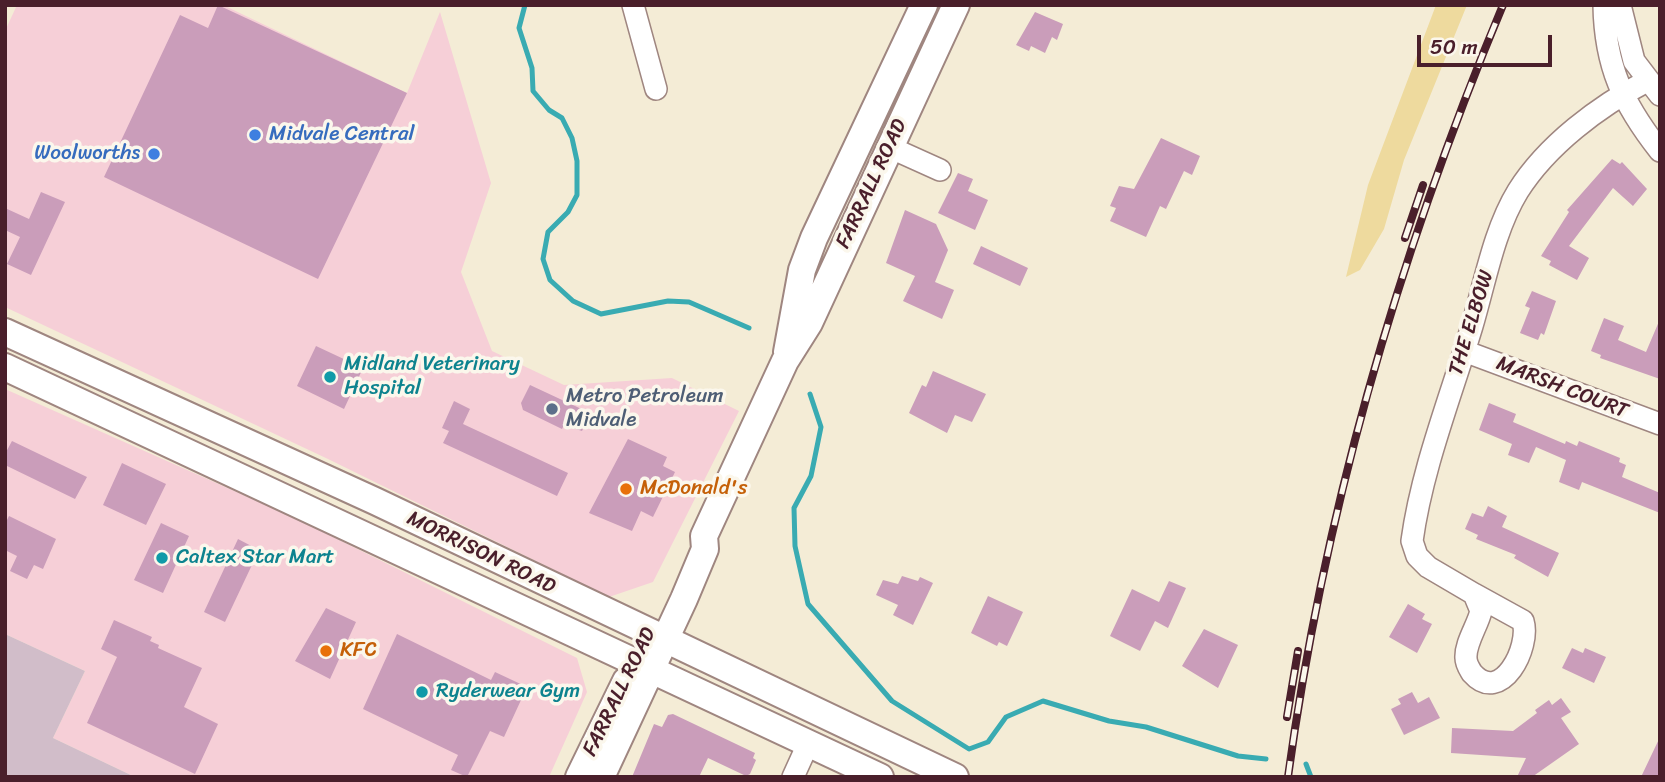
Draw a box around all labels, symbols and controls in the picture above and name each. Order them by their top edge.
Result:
scale bar [1420,21,1555,65]
text: 50 m [1430,28,1478,66]
street label: FARRALL ROAD [831,115,913,253]
place label: Midvale Central [269,122,414,148]
marker: Midvale Central [247,127,263,143]
place label: Woolworths [34,141,140,167]
marker: Woolworths [146,146,162,162]
street label: THE ELBOW [1444,267,1500,379]
street label: MARSH COURT [1493,351,1631,425]
place label: Midland Veterinary Hospital [344,352,520,402]
marker: Midland Veterinary Hospital [322,369,338,385]
place label: Metro Petroleum Midvale [566,384,723,434]
marker: Metro Petroleum Midvale [544,401,560,417]
place label: McDonald's [640,476,747,502]
marker: McDonald's [618,481,634,497]
street label: MORRISON ROAD [403,506,559,600]
place label: Caltex Star Mart [176,545,334,571]
marker: Caltex Star Mart [154,550,170,566]
street label: FARRALL ROAD [578,624,662,760]
place label: KFC [340,638,377,664]
marker: KFC [318,643,334,659]
place label: Ryderwear Gym [436,679,580,705]
marker: Ryderwear Gym [414,684,430,700]

